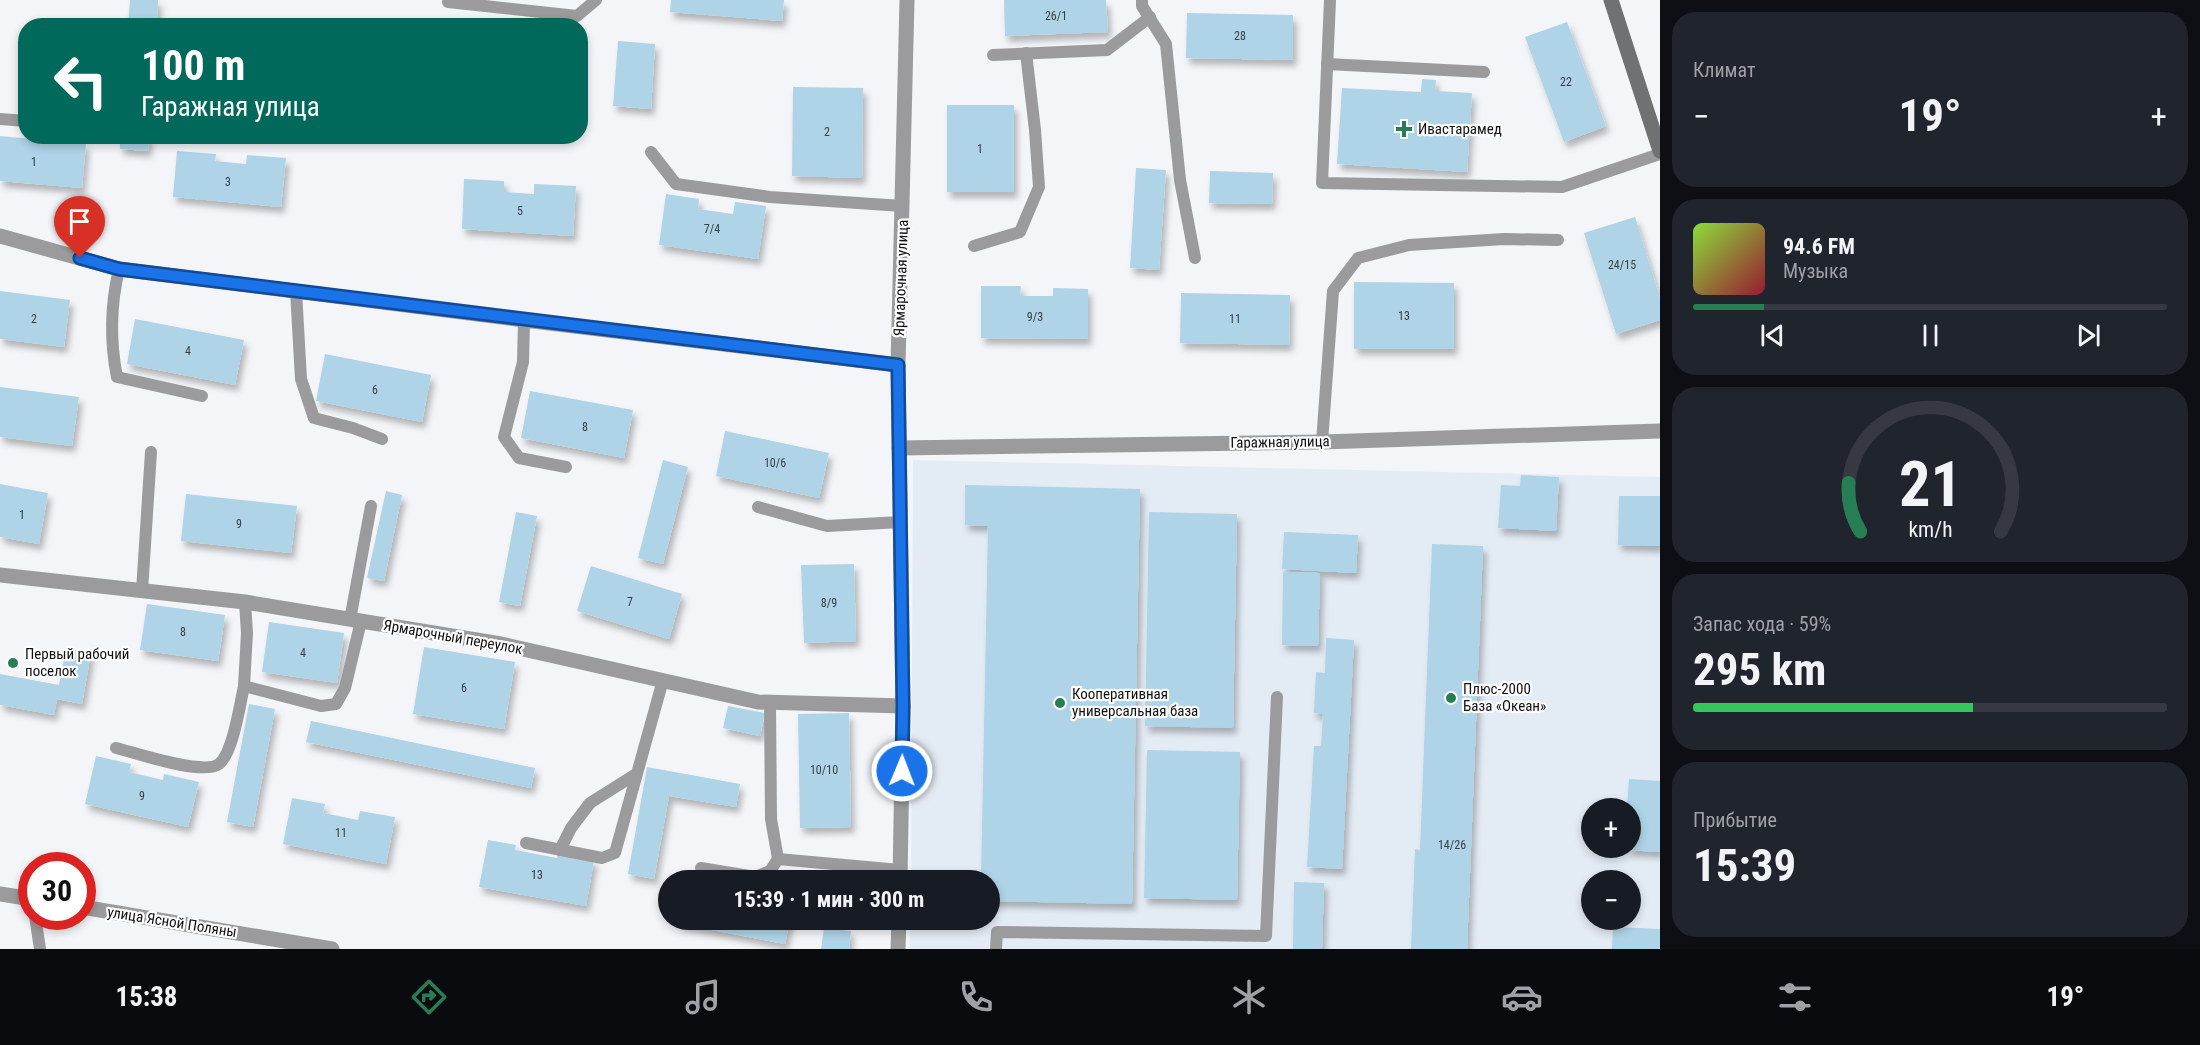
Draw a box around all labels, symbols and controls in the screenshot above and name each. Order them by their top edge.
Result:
house number: 26/1 [1045,9,1067,23]
house number: 28 [1234,29,1246,43]
text: 100 m [141,41,246,90]
icon: left [42,42,120,120]
text: Климат [1693,58,1755,82]
house number: 22 [1560,75,1572,89]
text: 19° [1899,89,1962,142]
text: Гаражная улица [141,91,320,123]
text: − [1693,97,1710,136]
text: + [2151,97,2167,136]
marker: Ивастарамед [1395,120,1413,138]
place label: Ивастарамед [1418,120,1502,138]
house number: 2 [824,125,830,139]
house number: 1 [977,142,983,156]
house number: 1 [31,155,37,169]
house number: 3 [225,175,231,189]
pin [54,196,105,258]
house number: 5 [517,204,523,218]
icon: arrive [63,205,96,238]
street label: Ярмарочная улица [890,219,912,337]
house number: 7/4 [704,222,720,236]
text: 94.6 FM [1783,234,1855,259]
house number: 24/15 [1608,258,1636,272]
text: Музыка [1783,259,1848,283]
house number: 13 [1398,309,1410,323]
house number: 9/3 [1027,310,1043,324]
house number: 2 [31,312,37,326]
house number: 11 [1229,312,1241,326]
icon: previous [1756,319,1789,352]
icon: pause [1914,319,1947,352]
icon: next [2072,319,2105,352]
house number: 4 [185,344,191,358]
house number: 6 [372,383,378,397]
house number: 8 [582,420,588,434]
street label: Гаражная улица [1230,432,1330,452]
text: 21 [1898,448,1962,521]
house number: 10/6 [764,456,786,470]
house number: 1 [19,508,25,522]
house number: 9 [236,517,242,531]
text: km/h [1908,517,1952,542]
house number: 7 [627,595,633,609]
house number: 8/9 [821,596,837,610]
text: Запас хода · 59% [1693,612,1831,636]
street label: Ярмарочный переулок [382,616,524,658]
house number: 8 [180,625,186,639]
text: 295 km [1693,643,1826,696]
place label: Первый рабочий поселок [25,645,129,680]
house number: 4 [300,646,306,660]
marker: Первый рабочий поселок [6,656,20,670]
place label: Плюс-2000 База «Океан» [1463,680,1546,715]
house number: 6 [461,681,467,695]
place label: Кооперативная универсальная база [1072,685,1198,720]
marker: Плюс-2000 База «Океан» [1444,691,1458,705]
marker: Кооперативная универсальная база [1053,696,1067,710]
position arrow [870,739,934,803]
house number: 10/10 [810,763,838,777]
house number: 9 [139,789,145,803]
map controls [1581,798,1641,930]
button: + [1581,798,1641,858]
text: Прибытие [1693,808,1777,832]
house number: 11 [335,826,347,840]
house number: 14/26 [1438,838,1466,852]
text: 15:39 [1693,839,1796,892]
speed limit sign: 30 [18,852,96,930]
house number: 13 [531,868,543,882]
button: − [1581,870,1641,930]
text: 15:39 · 1 мин · 300 m [734,887,924,912]
street label: улица Ясной Поляны [106,903,238,941]
icon: directions [408,976,450,1018]
icon: music [682,976,724,1018]
icon: phone [955,976,997,1018]
icon: climate [1228,976,1270,1018]
icon: car [1501,976,1543,1018]
icon: filters [1774,976,1816,1018]
text: 15:38 [116,981,177,1013]
text: 19° [2047,981,2084,1013]

